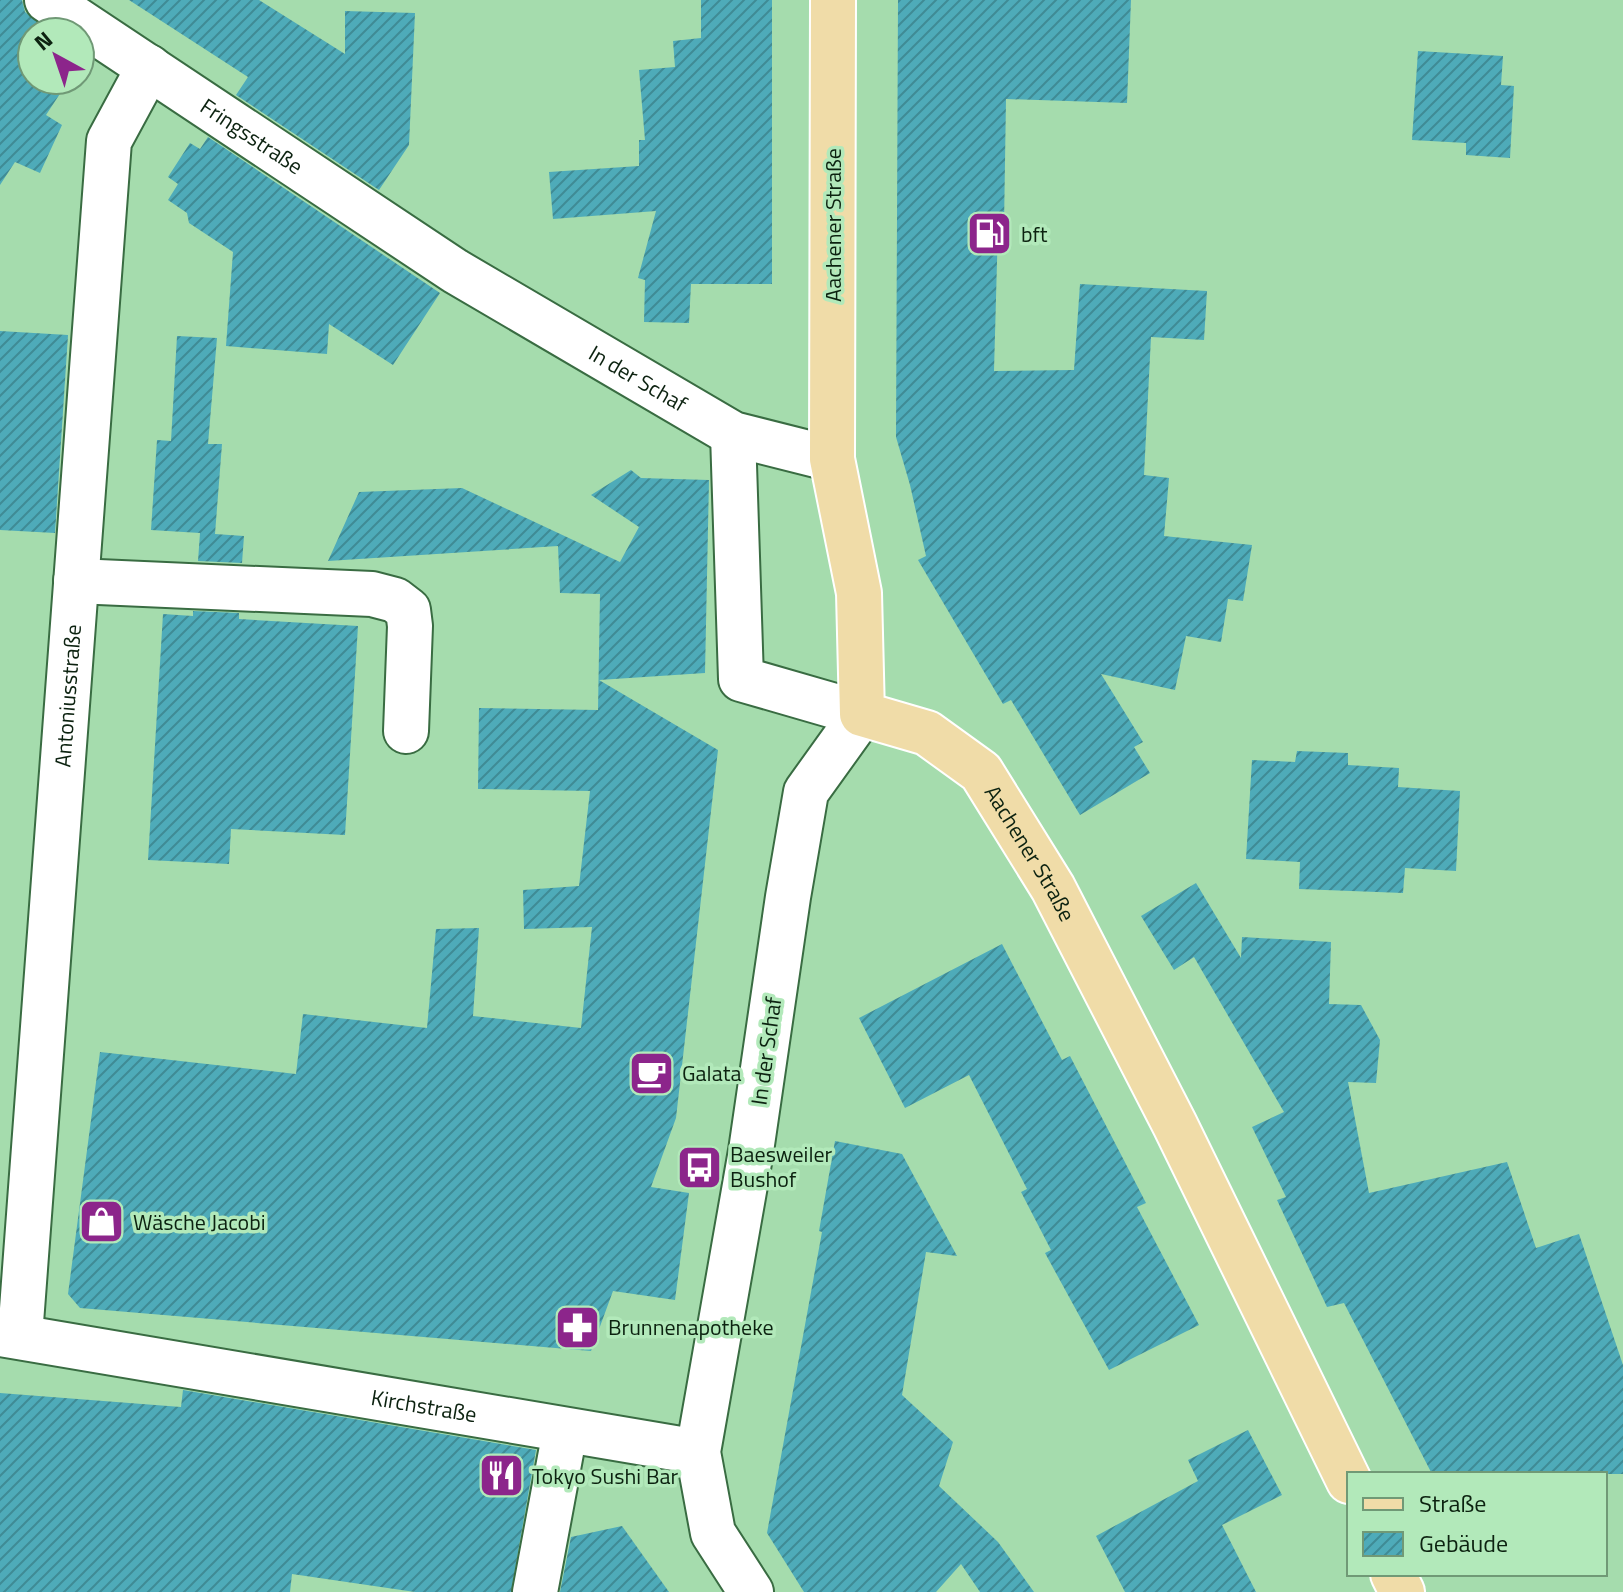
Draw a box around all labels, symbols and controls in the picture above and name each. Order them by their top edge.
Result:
north arrow [16,16,96,96]
text: N [26,23,60,59]
street label: Fringsstraße [194,89,310,183]
street label: Aachener Straße [816,148,850,302]
fuel station icon: bft [966,210,1014,258]
place label: bft [1021,217,1048,251]
street label: In der Schaf [582,336,694,421]
street label: Antoniusstraße [45,623,90,768]
street label: Aachener Straße [976,778,1084,927]
street label: In der Schaf [742,994,791,1107]
cafe icon: Galata [627,1049,675,1097]
place label: Galata [682,1056,741,1090]
place label: Baesweiler Bushof [730,1137,833,1196]
bus stop icon: Baesweiler Bushof [675,1143,723,1191]
shop icon: Wäsche Jacobi [78,1198,126,1246]
place label: Wäsche Jacobi [133,1205,266,1239]
pharmacy icon: Brunnenapotheke [553,1303,601,1351]
place label: Brunnenapotheke [608,1310,774,1344]
street label: Kirchstraße [369,1380,479,1431]
restaurant icon: Tokyo Sushi Bar [477,1452,525,1500]
place label: Tokyo Sushi Bar [532,1459,678,1493]
legend [1347,1472,1607,1576]
text: Straße [1419,1485,1486,1521]
text: Gebäude [1419,1525,1508,1561]

